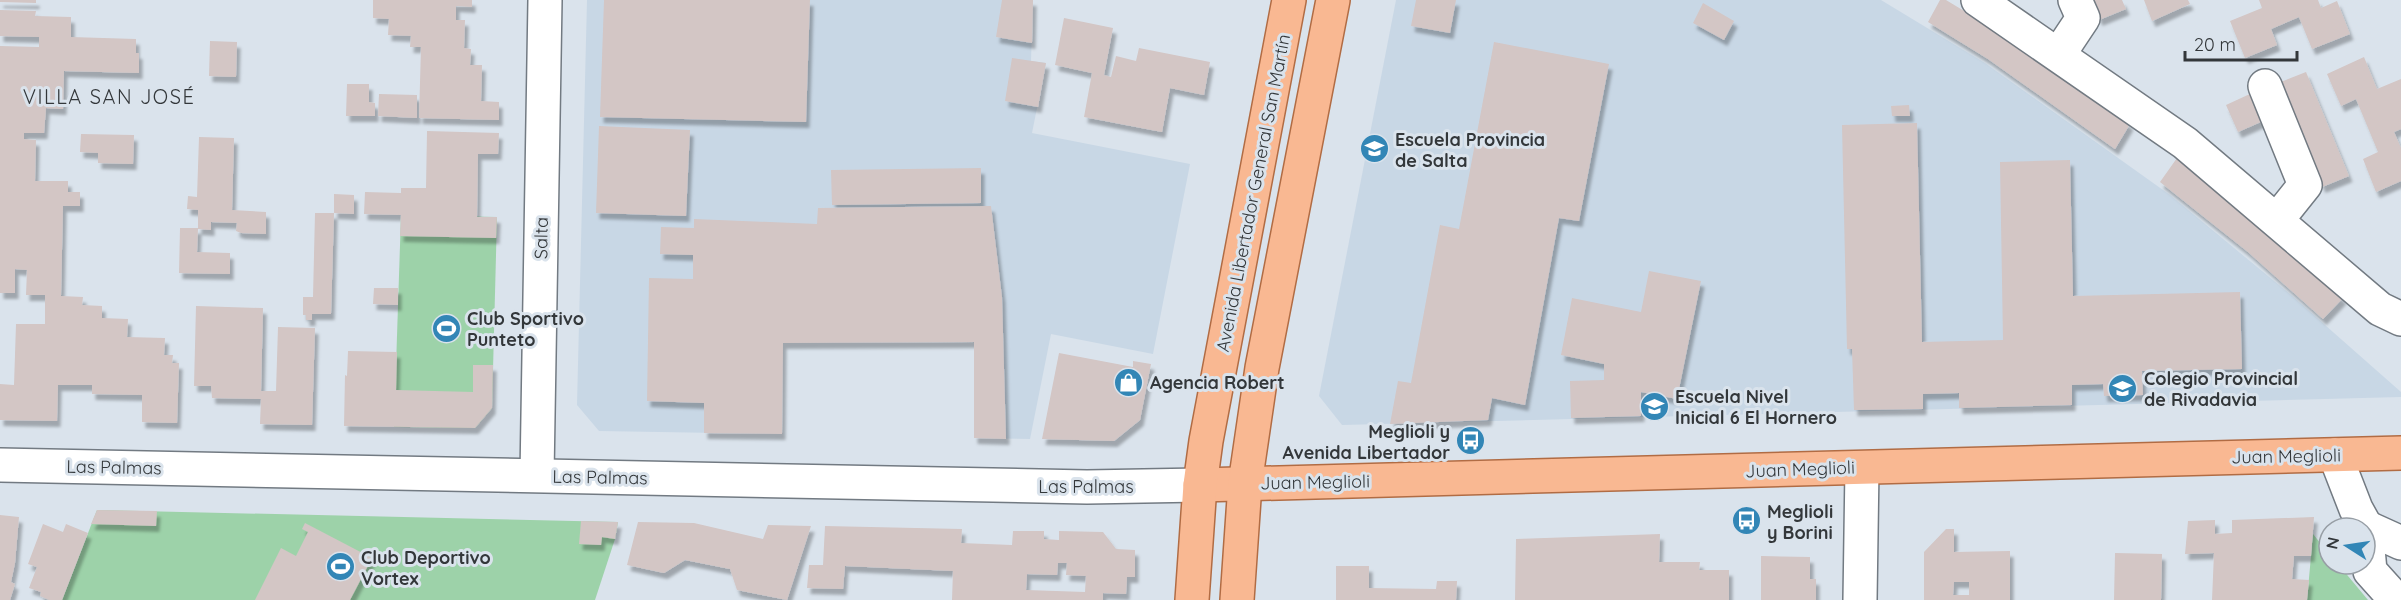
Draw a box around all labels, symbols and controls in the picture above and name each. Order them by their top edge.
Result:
scale bar [2185,24,2298,62]
street label: Avenida Libertador General San Martín [1211,32,1295,354]
text: 20 m [2194,33,2236,56]
district label: VILLA SAN JOSÉ [23,84,195,109]
place label: Escuela Provincia de Salta [1395,128,1545,172]
school or university icon: Escuela Provincia de Salta [1358,133,1390,165]
street label: Salta [529,217,553,259]
place label: Club Sportivo Punteto [467,307,584,351]
sports icon: Club Sportivo Punteto [430,312,462,344]
shop icon: Agencia Robert [1113,366,1145,398]
place label: Colegio Provincial de Rivadavia [2144,367,2298,411]
place label: Agencia Robert [1150,371,1285,394]
school or university icon: Colegio Provincial de Rivadavia [2107,372,2139,404]
place label: Escuela Nivel Inicial 6 El Hornero [1675,385,1837,429]
school or university icon: Escuela Nivel Inicial 6 El Hornero [1638,390,1670,422]
place label: Meglioli y Avenida Libertador [1283,420,1450,464]
bus stop icon: Meglioli y Avenida Libertador [1455,425,1487,457]
street label: Juan Meglioli [2231,444,2341,468]
street label: Las Palmas [66,455,162,479]
street label: Juan Meglioli [1745,456,1855,482]
street label: Las Palmas [552,465,648,489]
street label: Juan Meglioli [1260,470,1370,494]
street label: Las Palmas [1038,475,1134,498]
place label: Meglioli y Borini [1767,500,1833,544]
bus stop icon: Meglioli y Borini [1730,505,1762,537]
north arrow [2317,516,2377,576]
text: N [2321,535,2343,551]
place label: Club Deportivo Vortex [361,546,491,590]
sports icon: Club Deportivo Vortex [324,551,356,583]

